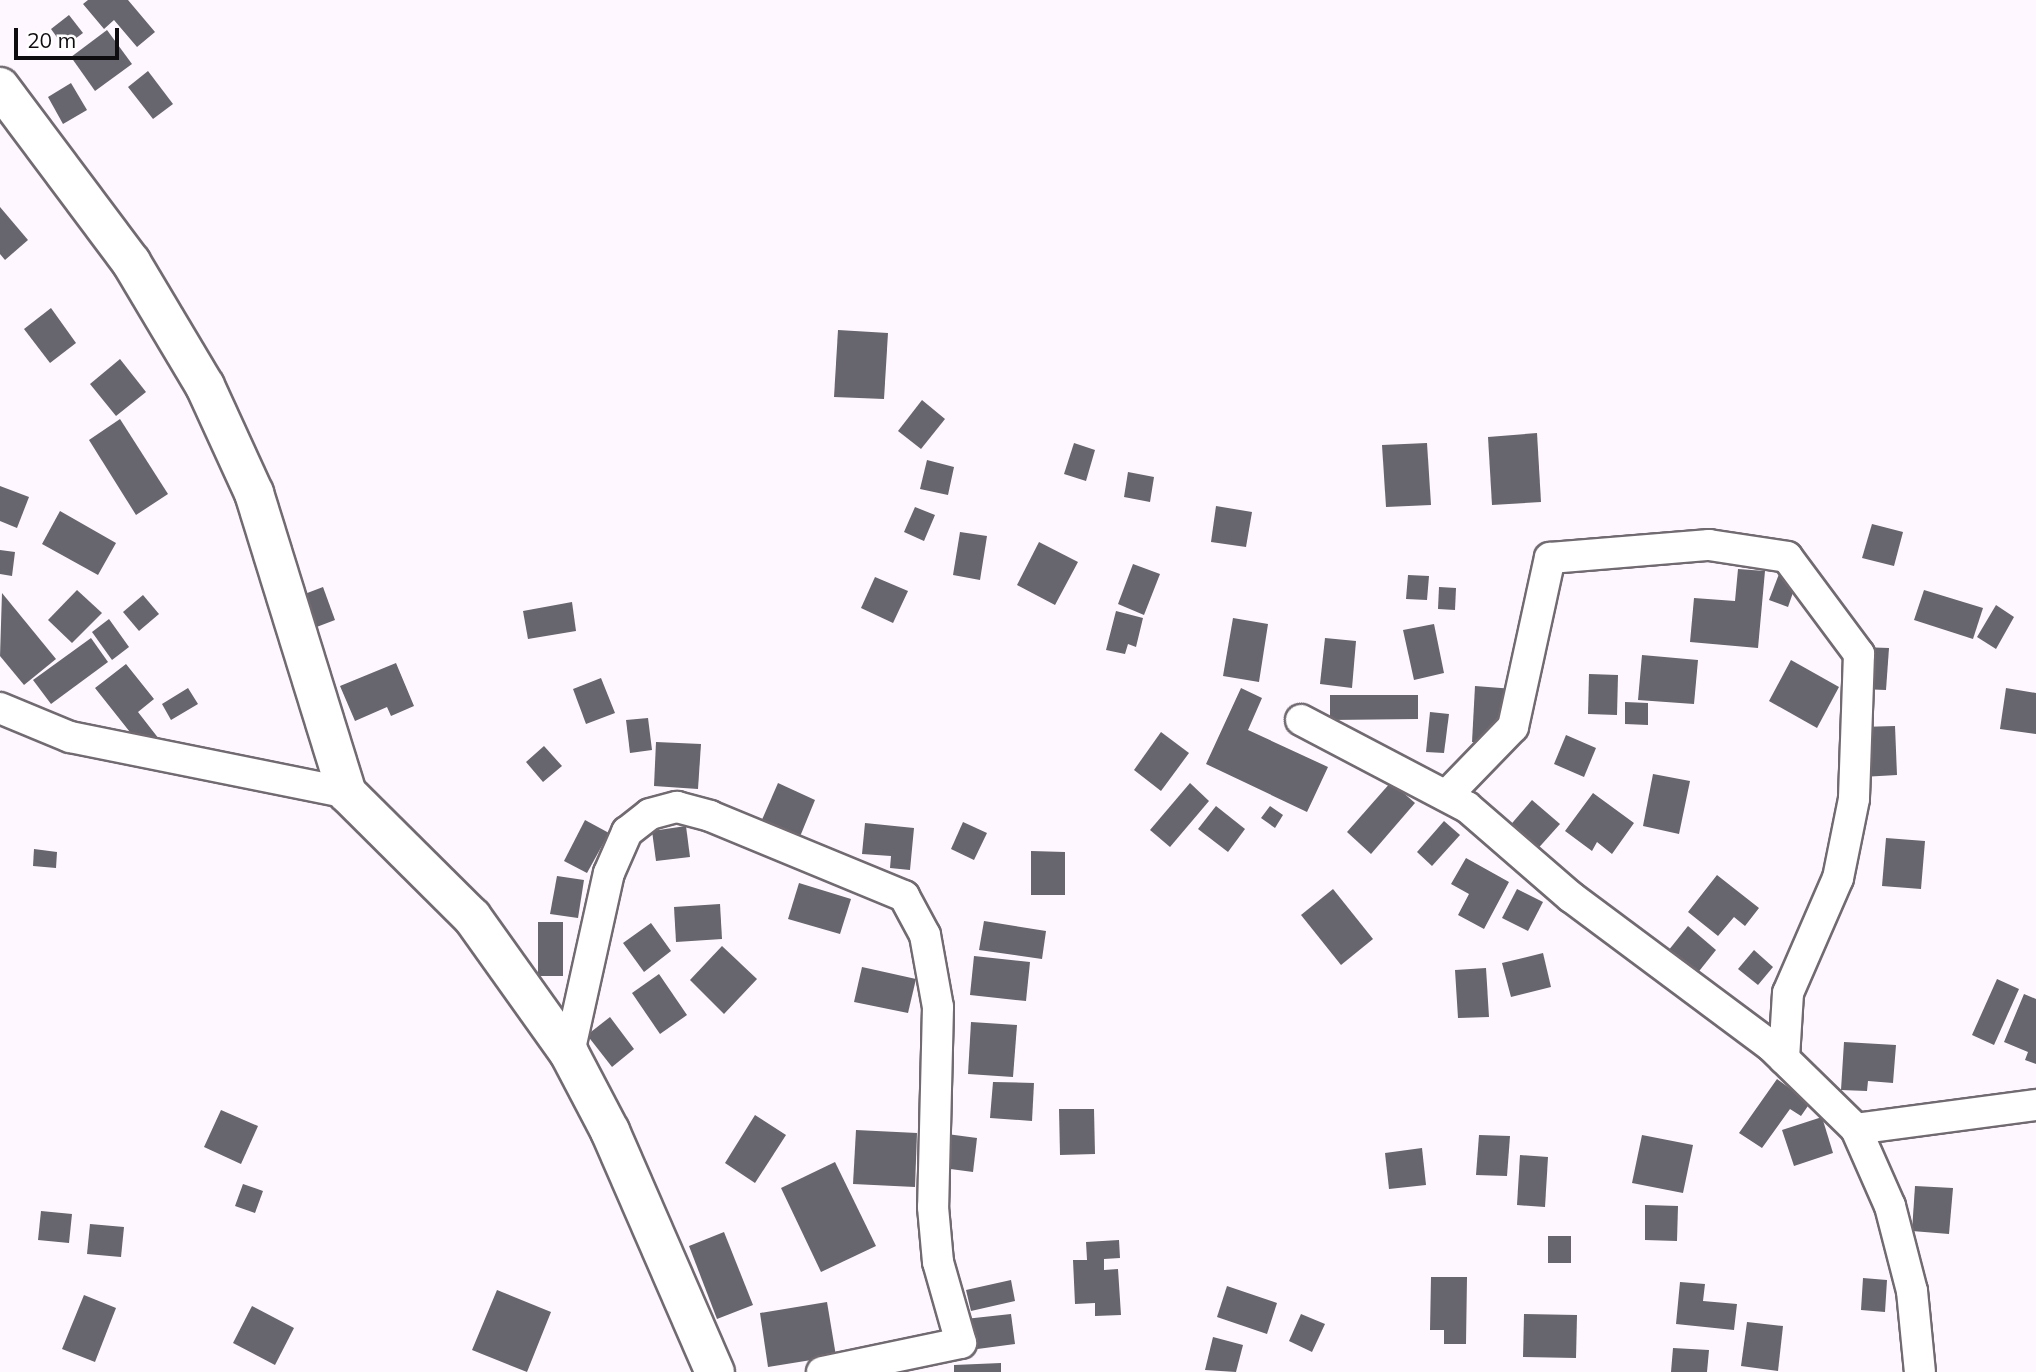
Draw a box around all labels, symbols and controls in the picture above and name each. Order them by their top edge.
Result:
scale bar [18,14,122,58]
text: 20 m [27,27,76,53]

